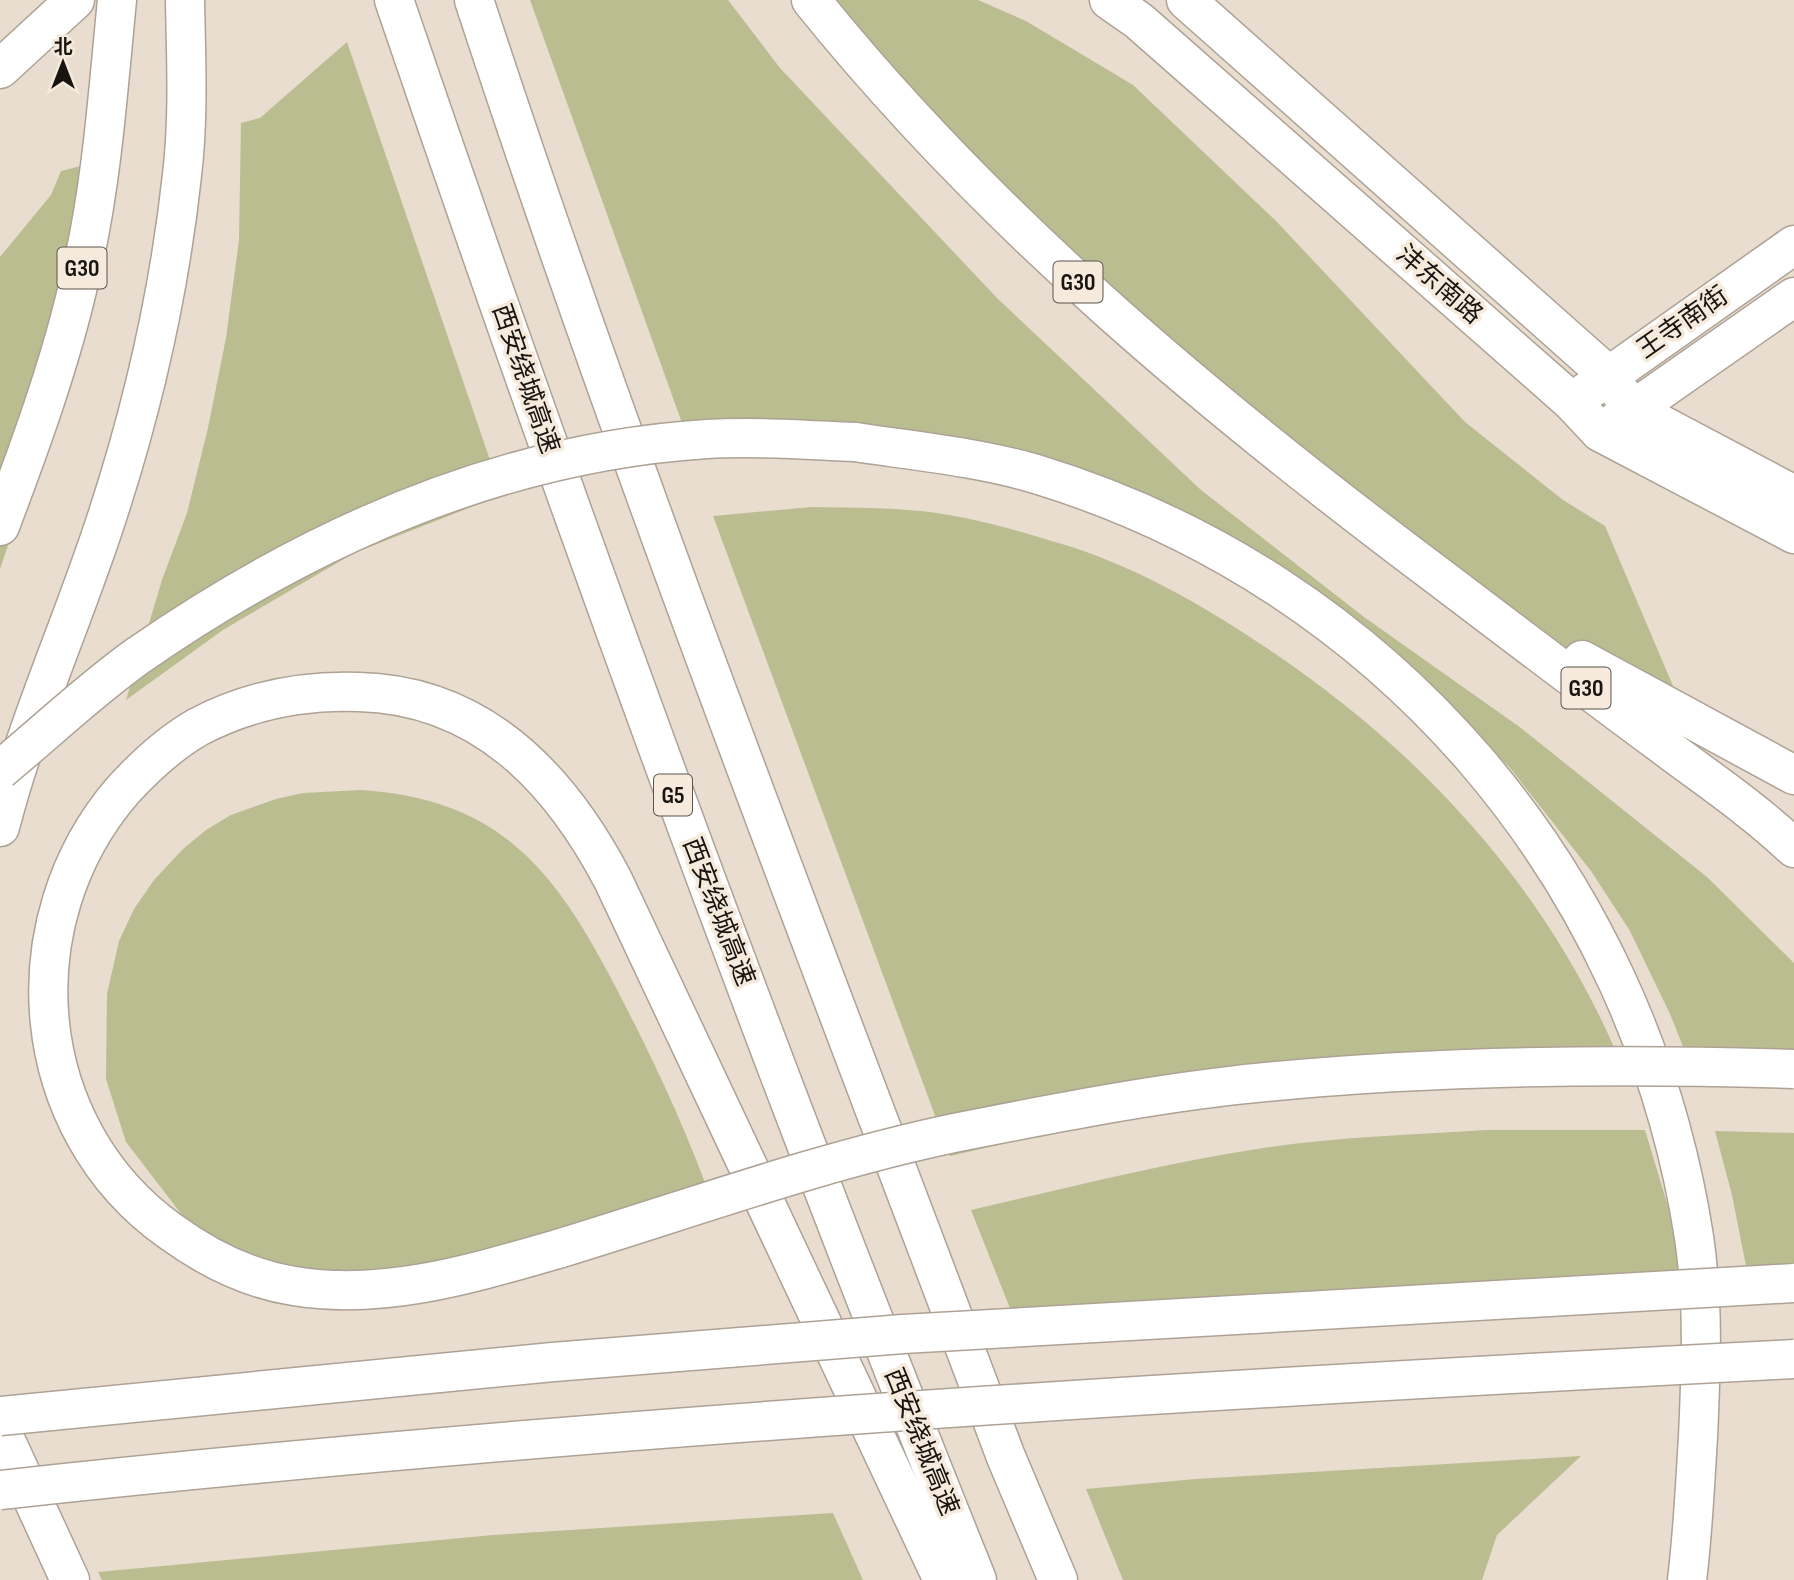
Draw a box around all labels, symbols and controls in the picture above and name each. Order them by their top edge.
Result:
north arrow [28,28,98,98]
text: 北 [53,36,73,59]
street label: 沣东南路 [1390,239,1488,331]
road number: G30 [57,247,106,288]
road number: G30 [1054,262,1102,302]
street label: 王寺南街 [1632,280,1734,366]
street label: 西安绕城高速 [485,300,565,458]
road number: G30 [1562,668,1610,708]
road number: G5 [654,774,692,816]
street label: 西安绕城高速 [676,834,760,990]
street label: 西安绕城高速 [877,1364,965,1520]

